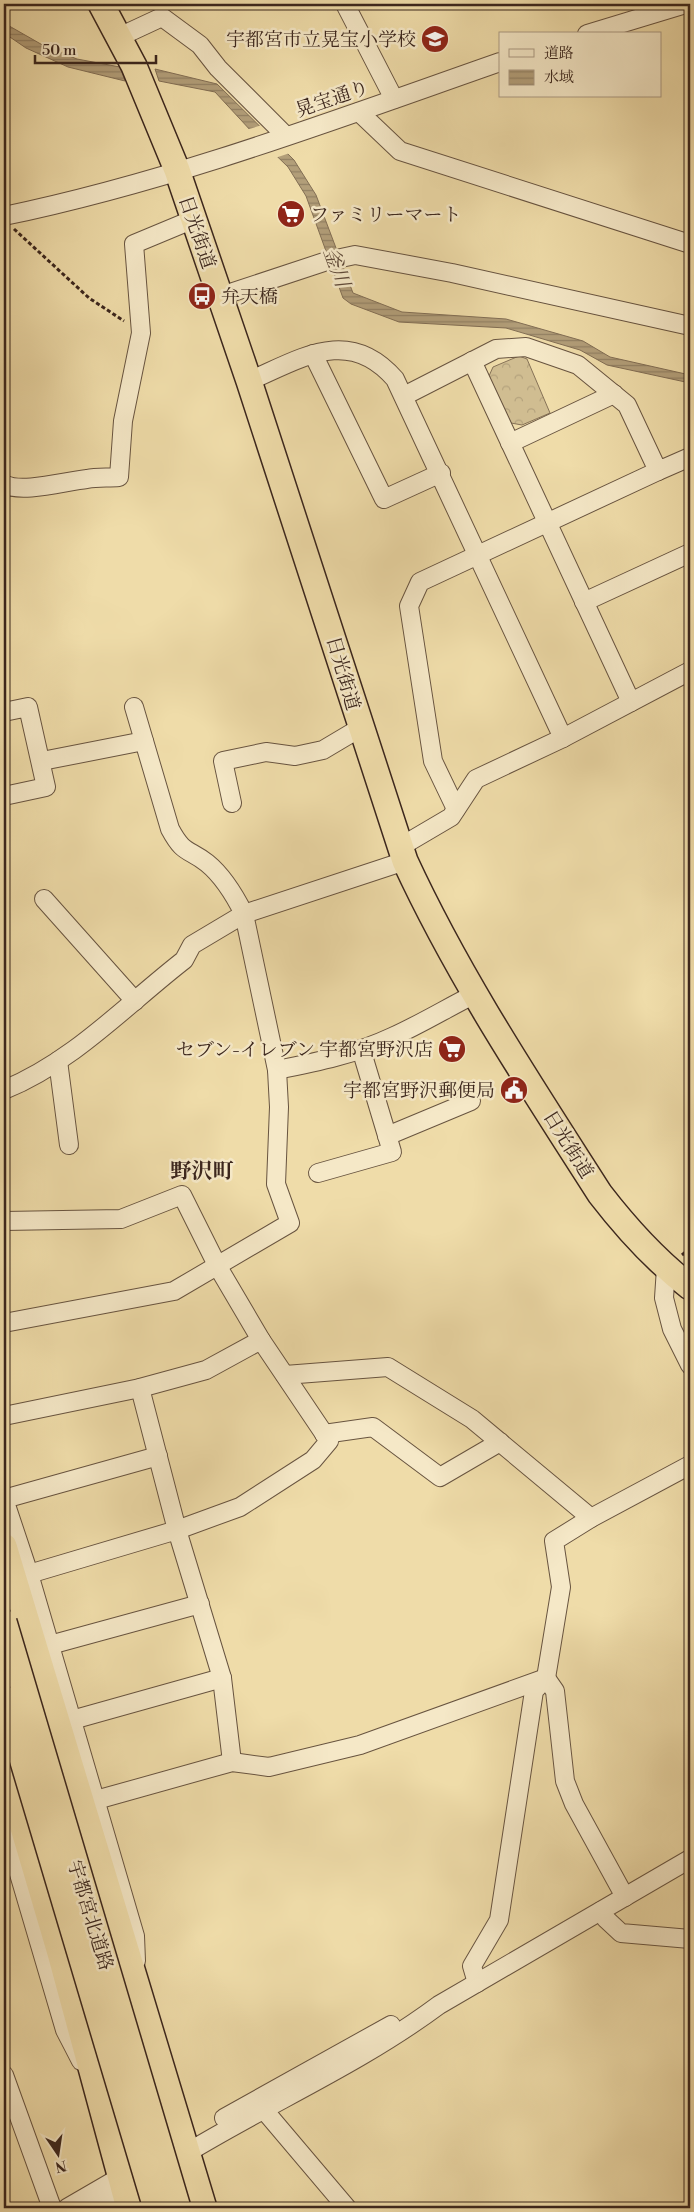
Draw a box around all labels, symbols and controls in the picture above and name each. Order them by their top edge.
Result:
school or university icon: 宇都宮市立晃宝小学校 [420,24,450,54]
place label: 宇都宮市立晃宝小学校 [226,28,416,52]
scale bar [35,32,156,64]
legend [499,32,662,98]
text: 50 m [42,41,76,60]
text: 道路 [544,44,574,63]
text: 水域 [544,68,574,87]
street label: 晃宝通り [292,75,372,123]
street label: 日光街道 [173,192,221,272]
supermarket icon: ファミリーマート [276,199,306,229]
place label: ファミリーマート [310,203,462,227]
water label: 釜川 [317,244,355,292]
bus stop icon: 弁天橋 [187,281,217,311]
place label: 弁天橋 [221,285,278,309]
street label: 日光街道 [321,633,365,713]
supermarket icon: セブン-イレブン 宇都宮野沢店 [437,1034,467,1064]
place label: セブン-イレブン 宇都宮野沢店 [176,1038,433,1062]
public building icon: 宇都宮野沢郵便局 [499,1075,529,1105]
place label: 宇都宮野沢郵便局 [343,1079,495,1103]
street label: 日光街道 [538,1106,598,1183]
district label: 野沢町 [171,1159,234,1185]
street label: 宇都宮北道路 [62,1857,118,1973]
north arrow [32,2130,82,2180]
text: N [53,2156,68,2176]

